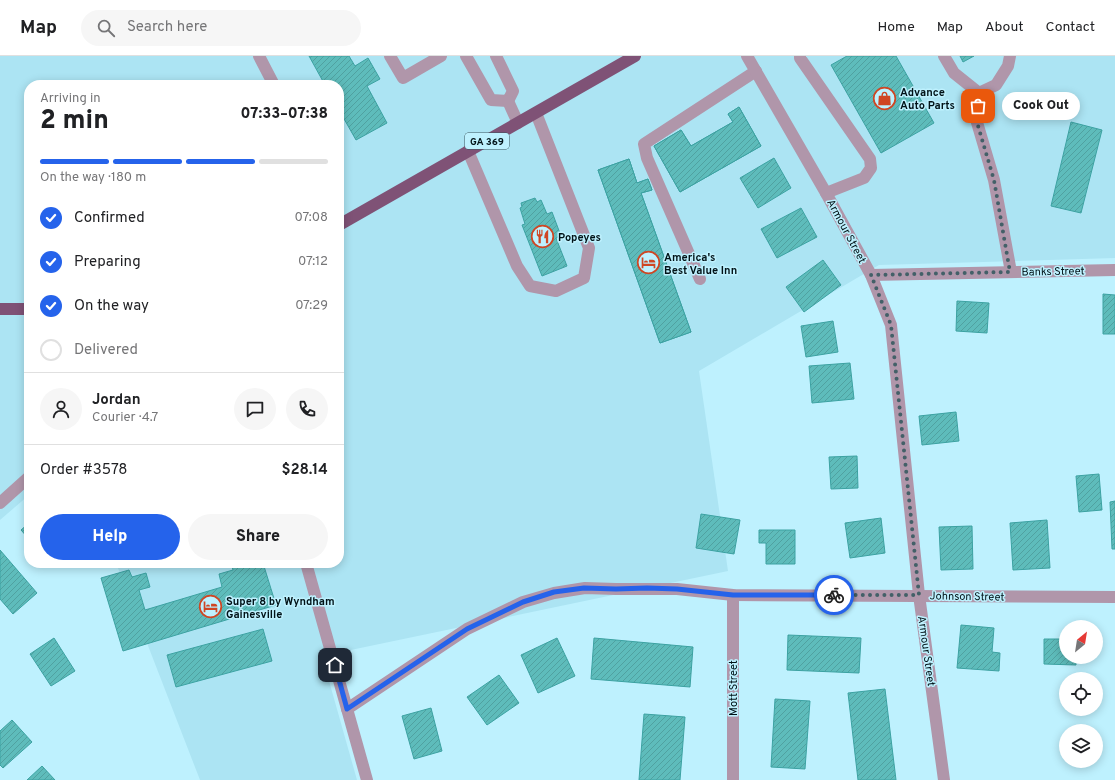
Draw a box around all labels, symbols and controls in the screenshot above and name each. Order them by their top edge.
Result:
search box [81,10,361,46]
text: Map [20,16,57,40]
icon: search [95,17,117,39]
text: Search here [127,18,207,37]
text: Home [878,19,915,36]
text: Map [937,19,963,36]
text: About [985,19,1024,36]
text: Contact [1046,19,1095,36]
shop icon: Advance Auto Parts [872,85,898,111]
place label: Advance Auto Parts [900,86,955,113]
pin [961,89,995,123]
text: Arriving in [40,91,101,107]
callout: Cook Out [1002,92,1080,120]
icon: bag [967,95,989,117]
text: Cook Out [1013,98,1069,114]
text: 2 min [40,105,109,138]
text: 07:33–07:38 [241,105,328,124]
road number: GA 369 [465,133,509,149]
text: On the way · 180 m [40,170,146,186]
street label: Armour Street [823,197,869,266]
icon: check [40,207,62,229]
text: Confirmed [74,209,145,228]
text: 07:08 [295,210,328,226]
restaurant icon: Popeyes [530,224,556,250]
place label: Popeyes [558,231,601,245]
hotel icon: America's Best Value Inn [636,250,662,276]
icon: check [40,251,62,273]
place label: America's Best Value Inn [664,251,737,278]
text: Preparing [74,253,141,272]
text: 07:12 [298,254,328,270]
street label: Banks Street [1021,264,1085,280]
icon: check [40,295,62,317]
text: On the way [74,297,149,316]
text: 07:29 [295,298,328,314]
text: Delivered [74,341,138,360]
button: person [40,388,82,430]
button: chat [234,388,276,430]
button: phone [286,388,328,430]
text: Jordan [92,391,141,410]
text: Courier · 4.7 [92,410,158,426]
text: Order #3578 [40,461,127,480]
text: $28.14 [281,461,328,480]
button: Help [40,514,180,560]
button: Share [188,514,328,560]
courier [814,575,854,615]
icon: bike [823,584,845,606]
street label: Johnson Street [929,589,1005,605]
hotel icon: Super 8 by Wyndham Gainesville [197,594,223,620]
place label: Super 8 by Wyndham Gainesville [226,595,335,622]
street label: Armour Street [914,615,938,687]
north arrow [1059,620,1103,664]
map controls [1059,620,1103,768]
pin [318,648,352,682]
icon: home [324,654,346,676]
street label: Mott Street [727,660,741,716]
button: locate [1059,672,1103,716]
button: layers [1059,724,1103,768]

